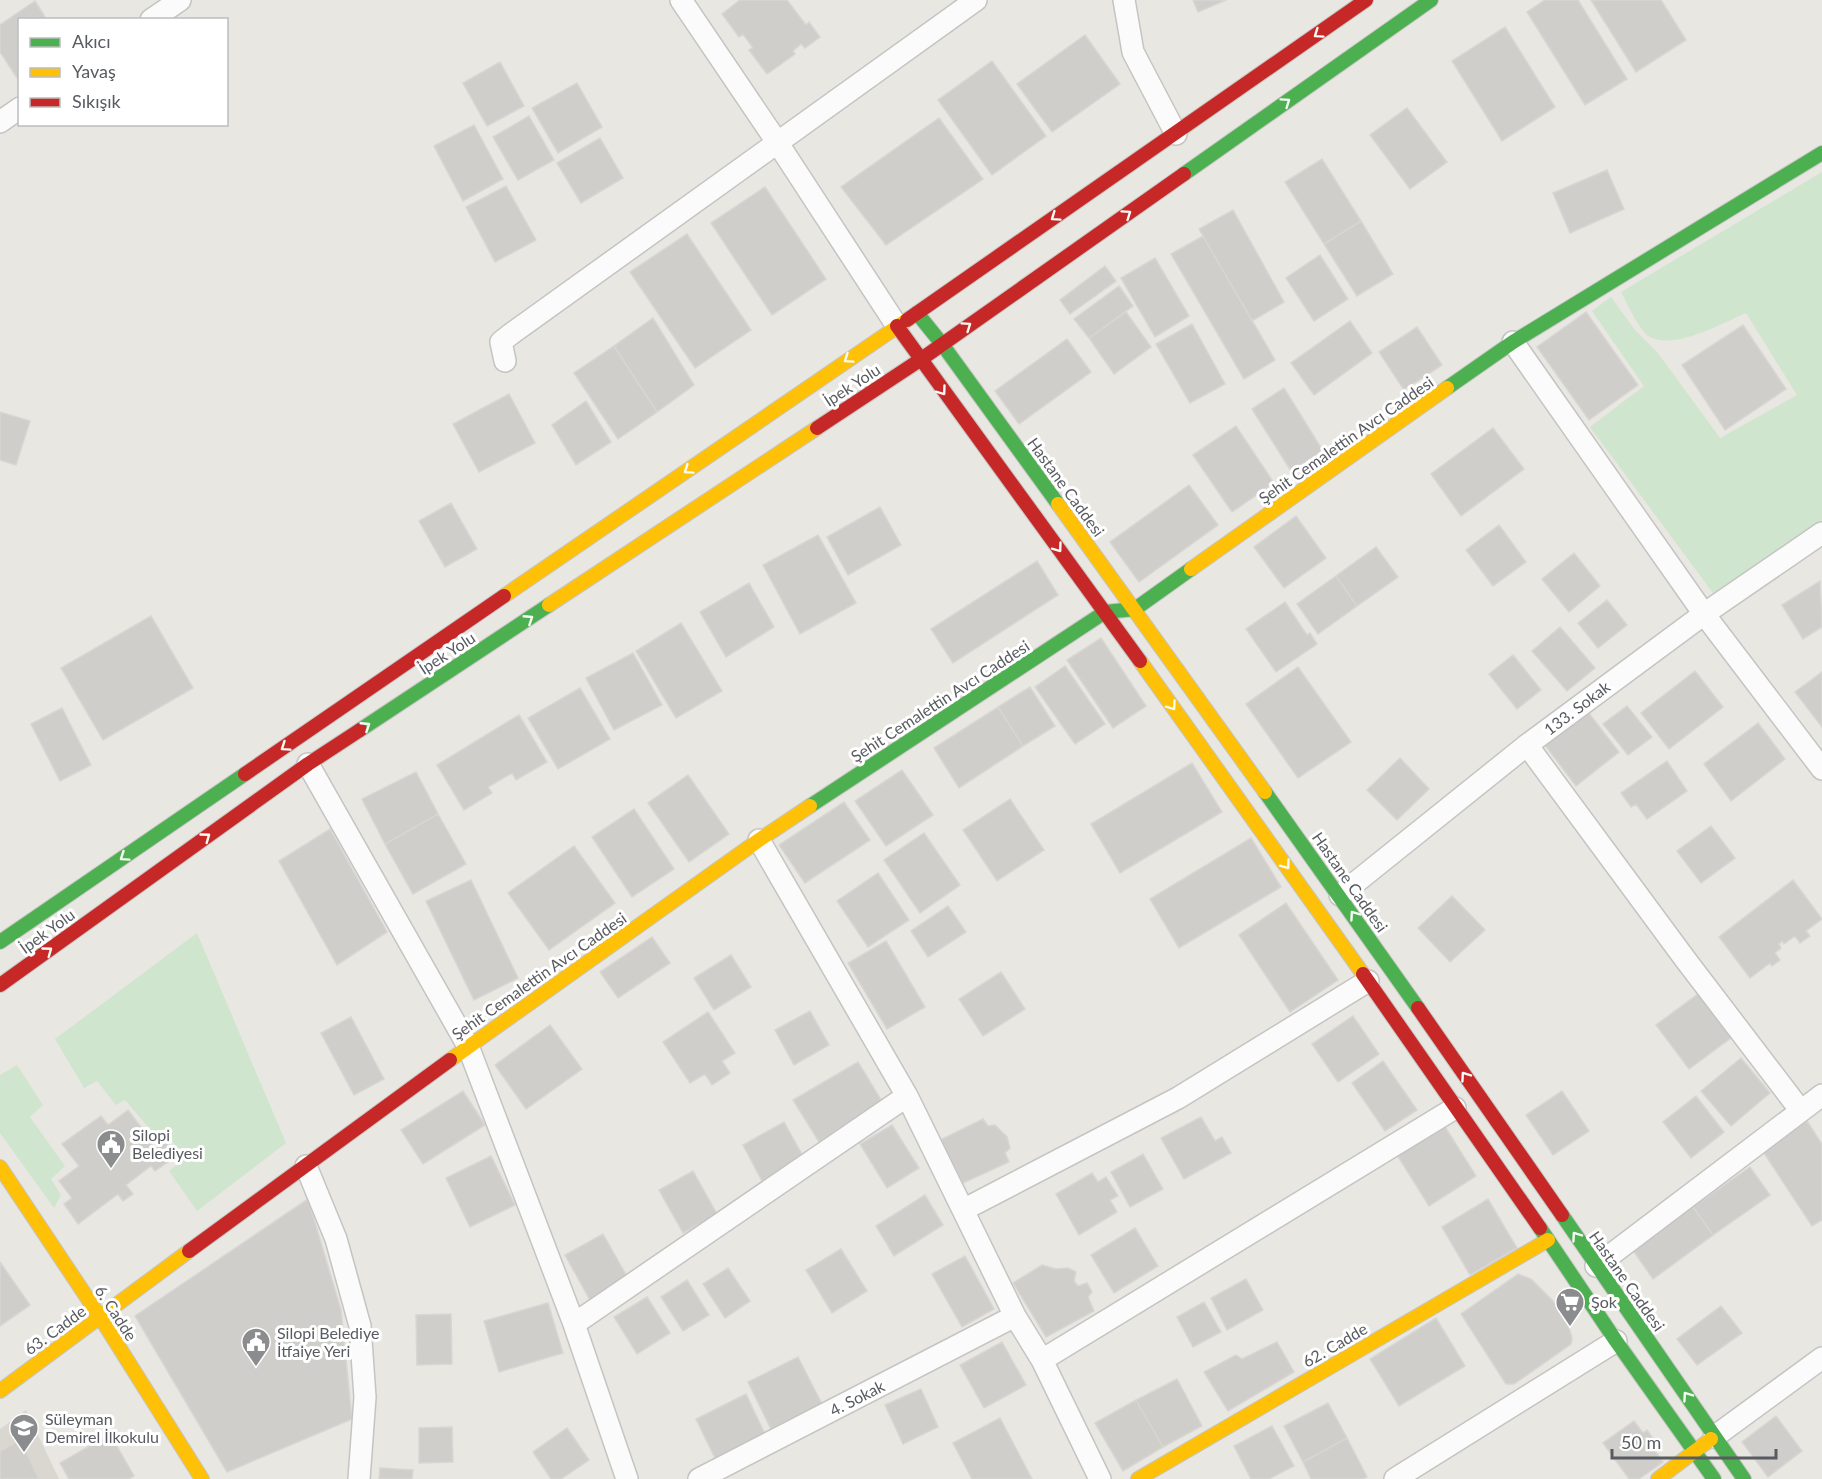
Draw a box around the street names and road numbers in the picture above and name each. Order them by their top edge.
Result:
street label: İpek Yolu [820,359,883,410]
street label: Şehit Cemalettin Avcı Caddesi [1255,372,1437,507]
street label: Hastane Caddesi [1024,433,1109,540]
street label: İpek Yolu [415,627,478,678]
street label: Şehit Cemalettin Avcı Caddesi [847,636,1033,765]
street label: 133. Sokak [1540,676,1614,739]
street label: Hastane Caddesi [1309,828,1392,935]
street label: İpek Yolu [15,904,78,957]
street label: Şehit Cemalettin Avcı Caddesi [448,908,630,1043]
street label: Hastane Caddesi [1586,1227,1669,1334]
street label: 6. Cadde [92,1281,141,1344]
street label: 63. Cadde [20,1301,89,1358]
street label: 62. Cadde [1299,1318,1370,1371]
street label: 4. Sokak [826,1375,888,1419]

